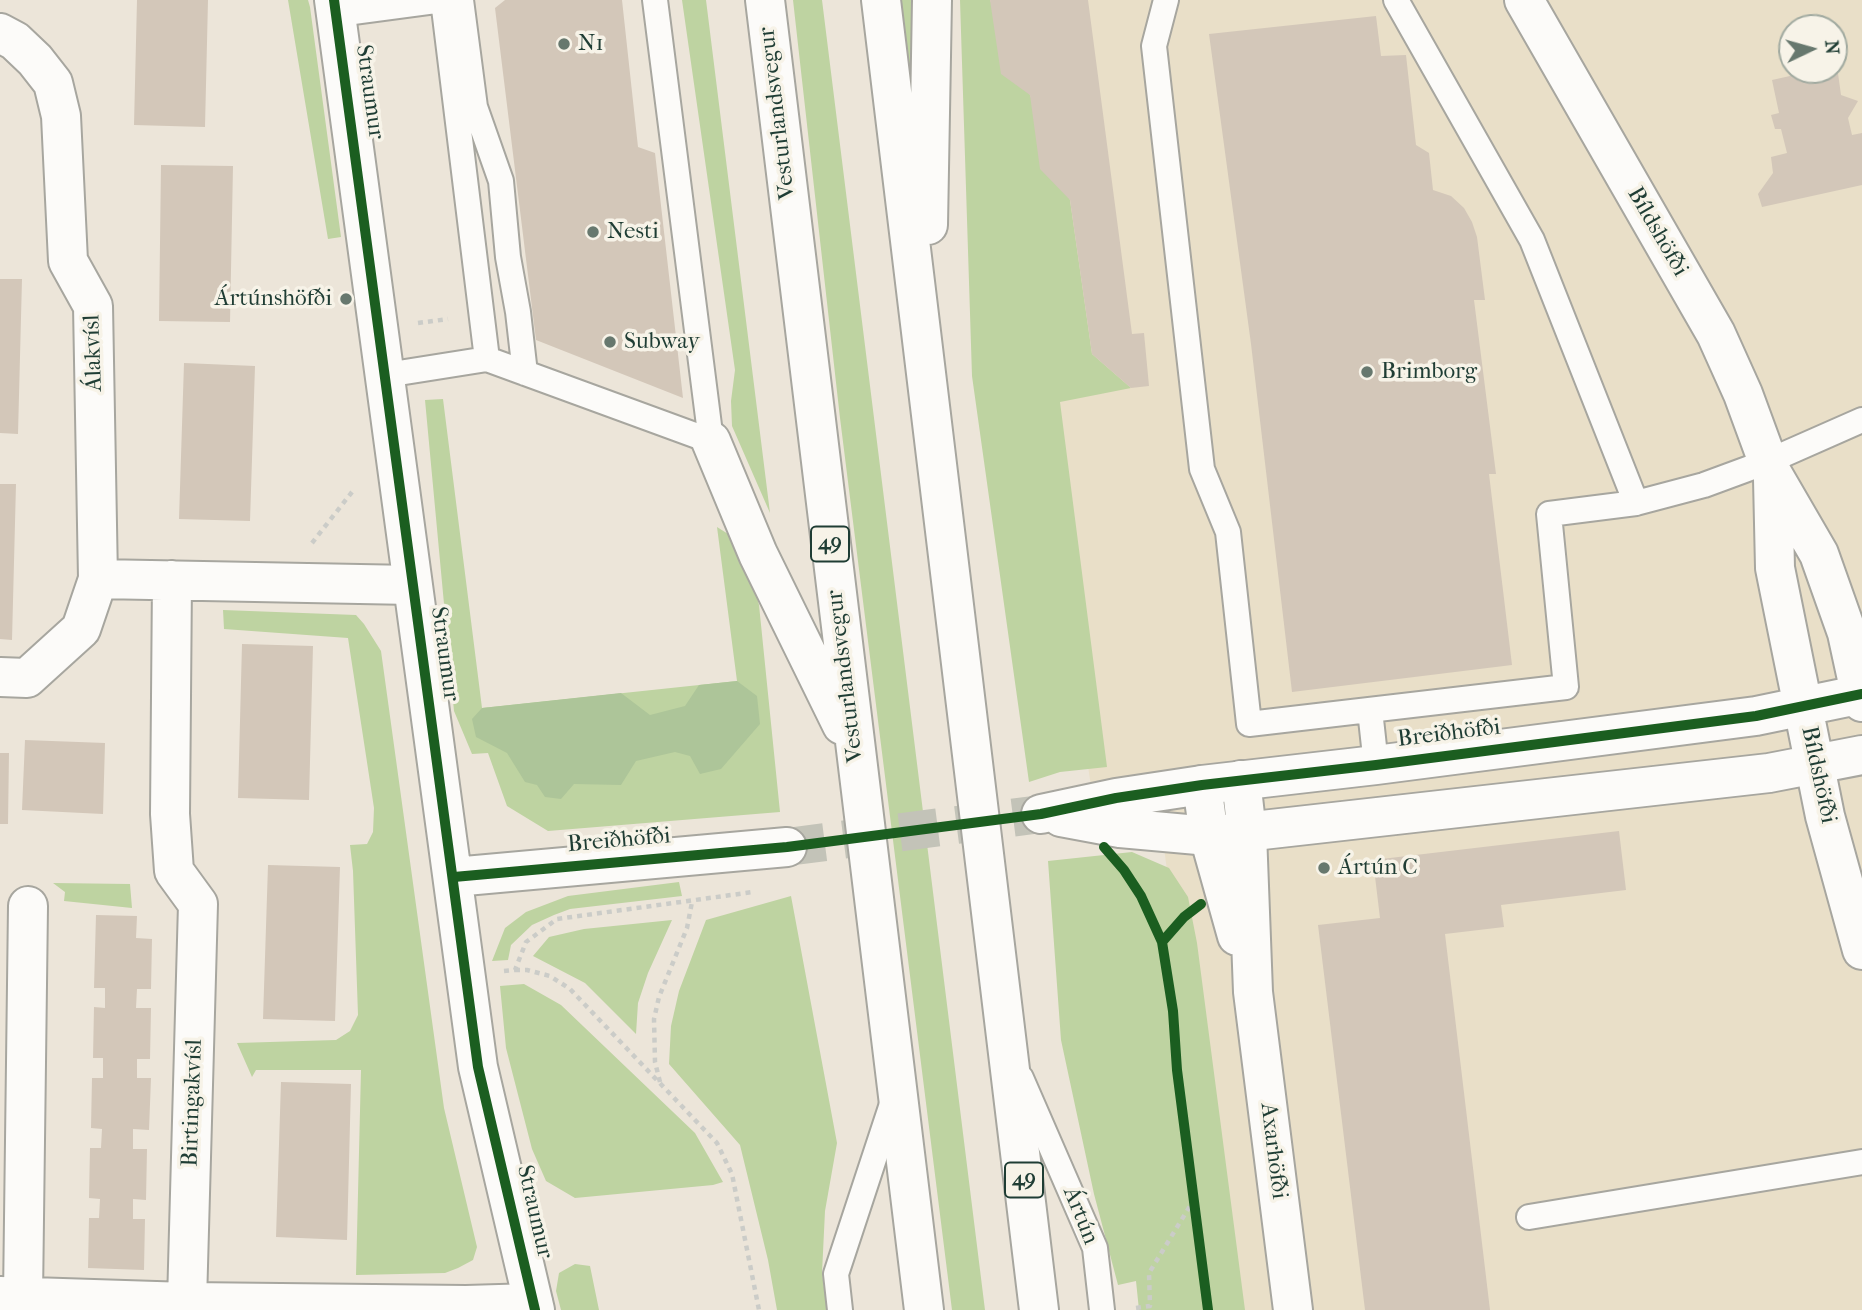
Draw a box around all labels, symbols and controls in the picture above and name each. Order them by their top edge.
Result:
north arrow [1778,14,1848,84]
street label: Vesturlandsvegur [754,25,802,201]
place label: N1 [578,30,604,58]
marker: N1 [556,36,572,52]
text: N [1820,39,1844,55]
street label: Straumur [349,43,389,141]
street label: Bíldshöfði [1620,182,1694,282]
place label: Nesti [607,218,659,246]
marker: Nesti [585,224,601,240]
place label: Ártúnshöfði [215,285,332,313]
marker: Ártúnshöfði [338,291,354,307]
street label: Álakvísl [79,314,109,392]
place label: Subway [624,328,700,356]
marker: Subway [602,334,618,350]
place label: Brimborg [1381,358,1477,386]
marker: Brimborg [1359,364,1375,380]
road number: 49 [811,526,849,562]
street label: Vesturlandsvegur [822,588,870,764]
street label: Straumur [424,605,464,703]
street label: Breiðhöfði [1396,714,1502,754]
street label: Bíldshöfði [1794,724,1842,826]
street label: Breiðhöfði [566,823,672,859]
place label: Ártún C [1338,854,1418,882]
marker: Ártún C [1316,860,1332,876]
street label: Birtingakvísl [177,1039,209,1167]
street label: Axarhöfði [1253,1101,1293,1201]
road number: 49 [1005,1162,1043,1198]
street label: Straumur [510,1163,558,1261]
street label: Ártún [1056,1183,1104,1249]

